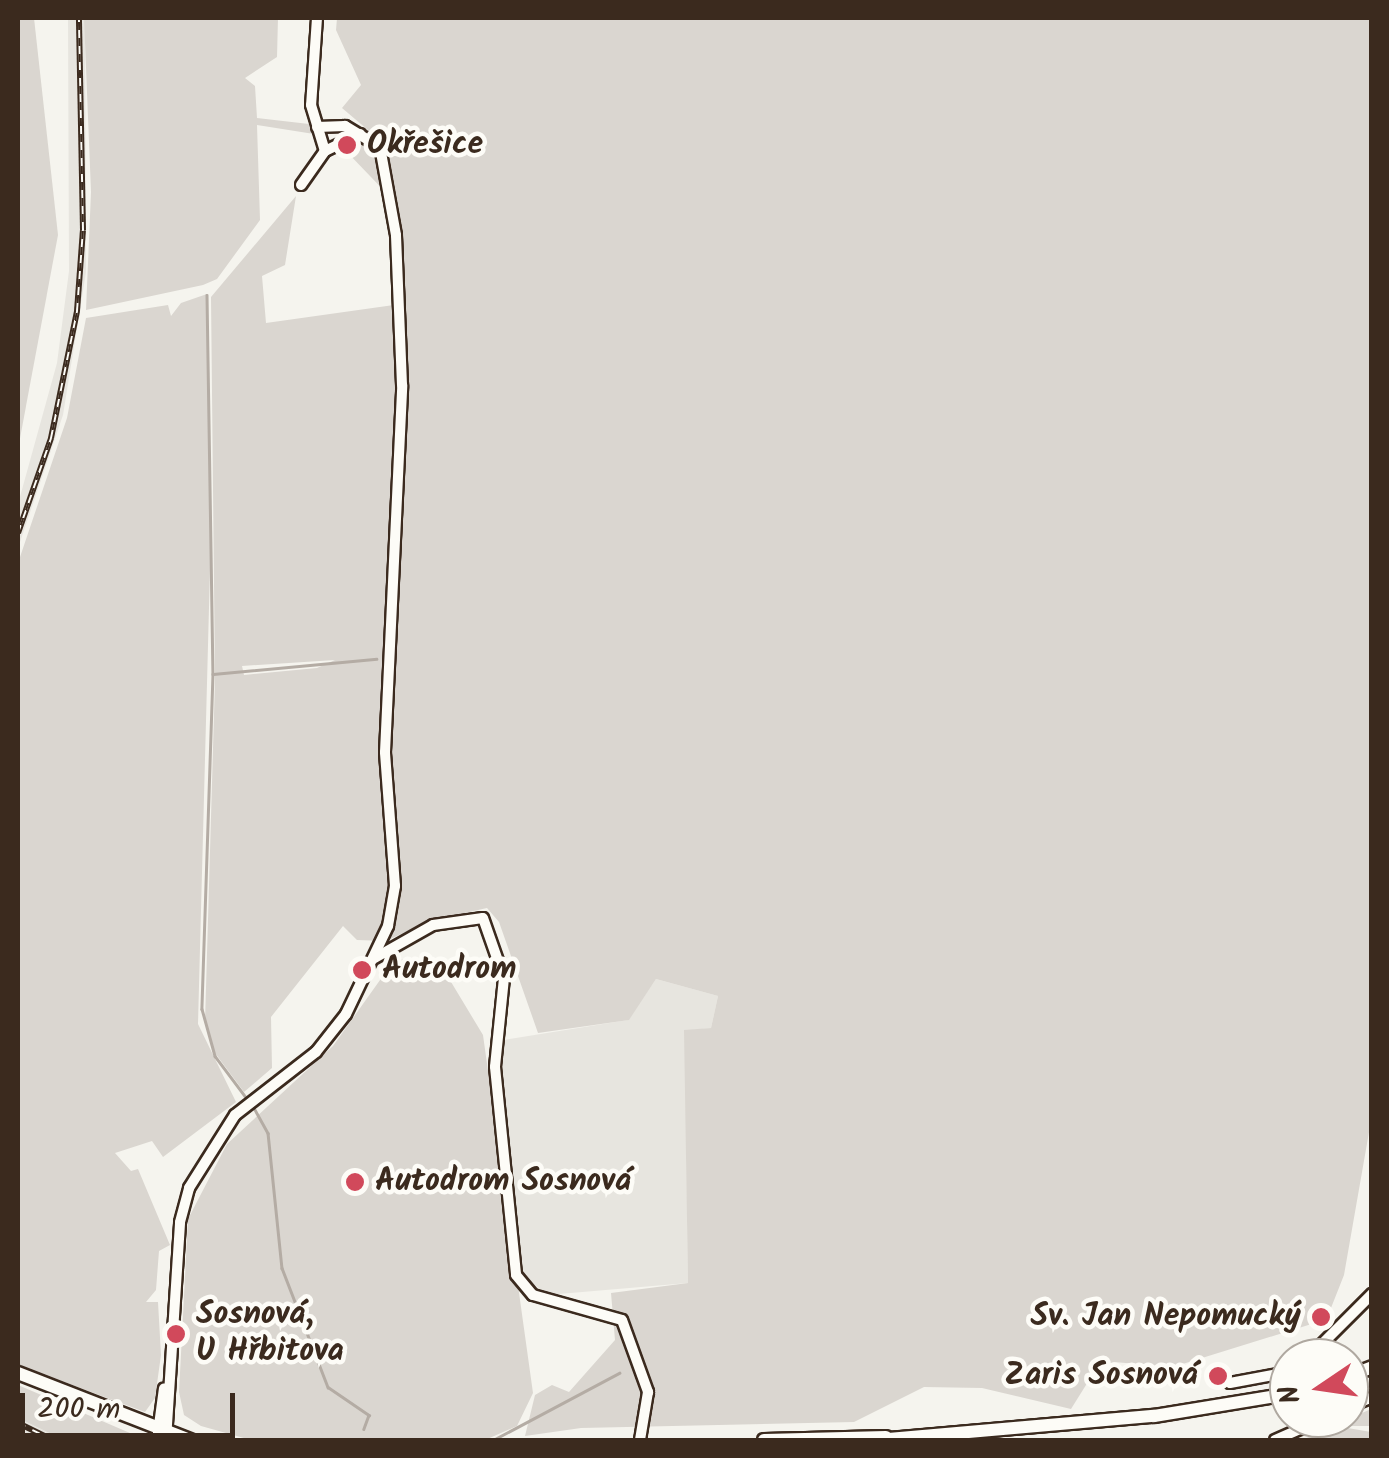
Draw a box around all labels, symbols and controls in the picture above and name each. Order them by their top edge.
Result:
place label: Okřešice [367,126,483,164]
marker: Okřešice [336,134,358,156]
place label: Autodrom [382,951,516,989]
marker: Autodrom [351,959,373,981]
place label: Autodrom Sosnová [375,1163,631,1201]
marker: Autodrom Sosnová [344,1171,366,1193]
place label: Sosnová, U Hřbitova [196,1297,344,1372]
place label: Sv. Jan Nepomucký [1031,1298,1301,1336]
marker: Sv. Jan Nepomucký [1310,1306,1332,1328]
marker: Sosnová, U Hřbitova [165,1323,187,1345]
north arrow [1269,1338,1369,1438]
place label: Zaris Sosnová [1004,1357,1198,1395]
marker: Zaris Sosnová [1207,1365,1229,1387]
scale bar [25,1373,240,1435]
text: N [1267,1381,1315,1408]
text: 200 m [37,1386,120,1434]

